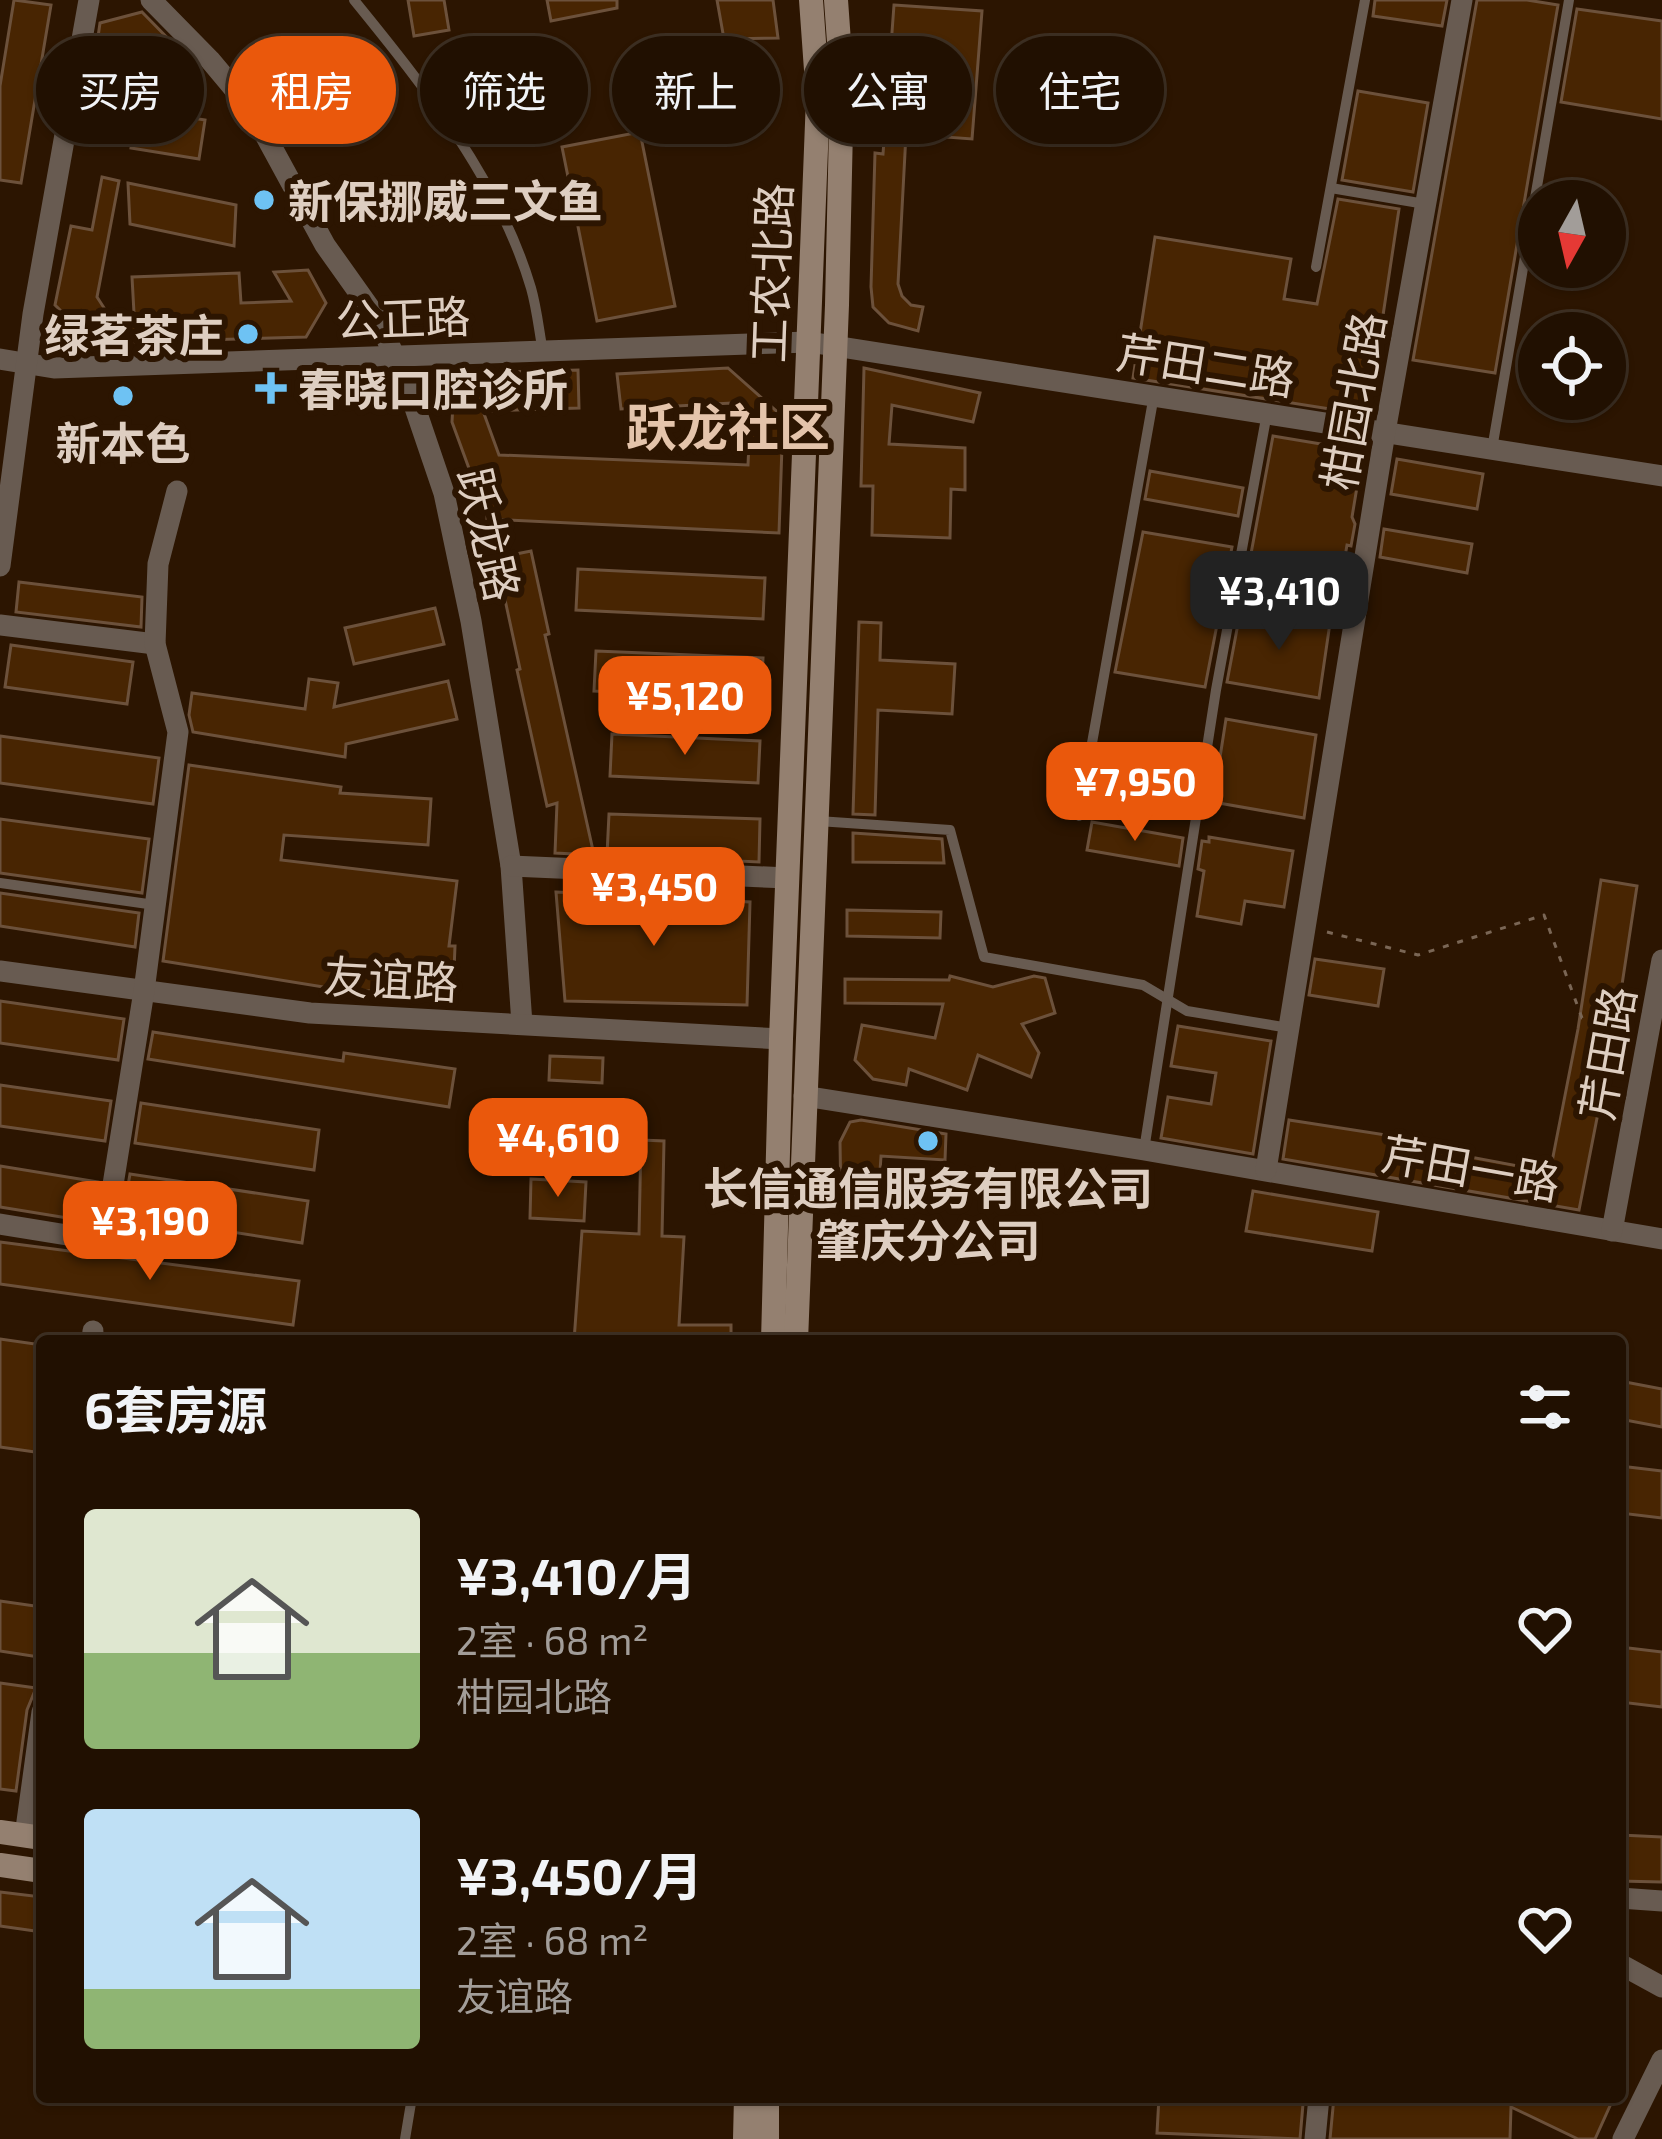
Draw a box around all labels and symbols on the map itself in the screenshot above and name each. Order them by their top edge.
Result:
place label: 新保挪威三文鱼 [288,173,603,227]
north arrow [1518,180,1626,288]
street label: 工农北路 [740,182,800,364]
marker: 新保挪威三文鱼 [251,187,277,213]
street label: 公正路 [335,288,471,346]
place label: 绿茗茶庄 [44,307,224,361]
street label: 柑园北路 [1310,308,1394,494]
marker: 绿茗茶庄 [235,321,261,347]
street label: 芹田二路 [1113,323,1299,405]
place label: 春晓口腔诊所 [298,361,568,415]
marker: 春晓口腔诊所 [255,372,287,404]
marker: 新本色 [110,383,136,409]
district label: 跃龙社区 [626,395,830,456]
place label: 新本色 [55,415,191,469]
street label: 跃龙路 [449,462,531,606]
pin: ¥3,410 [1181,551,1377,653]
pin: ¥5,120 [587,656,783,758]
pin: ¥7,950 [1037,742,1233,844]
pin: ¥3,450 [556,847,752,949]
street label: 友谊路 [322,948,460,1008]
street label: 芹田路 [1568,982,1644,1124]
pin: ¥4,610 [460,1098,656,1200]
street label: 芹田一路 [1378,1125,1564,1209]
marker: 长信通信服务有限公司 肇庆分公司 [915,1128,941,1154]
place label: 长信通信服务有限公司 肇庆分公司 [703,1160,1153,1266]
pin: ¥3,190 [52,1181,248,1283]

